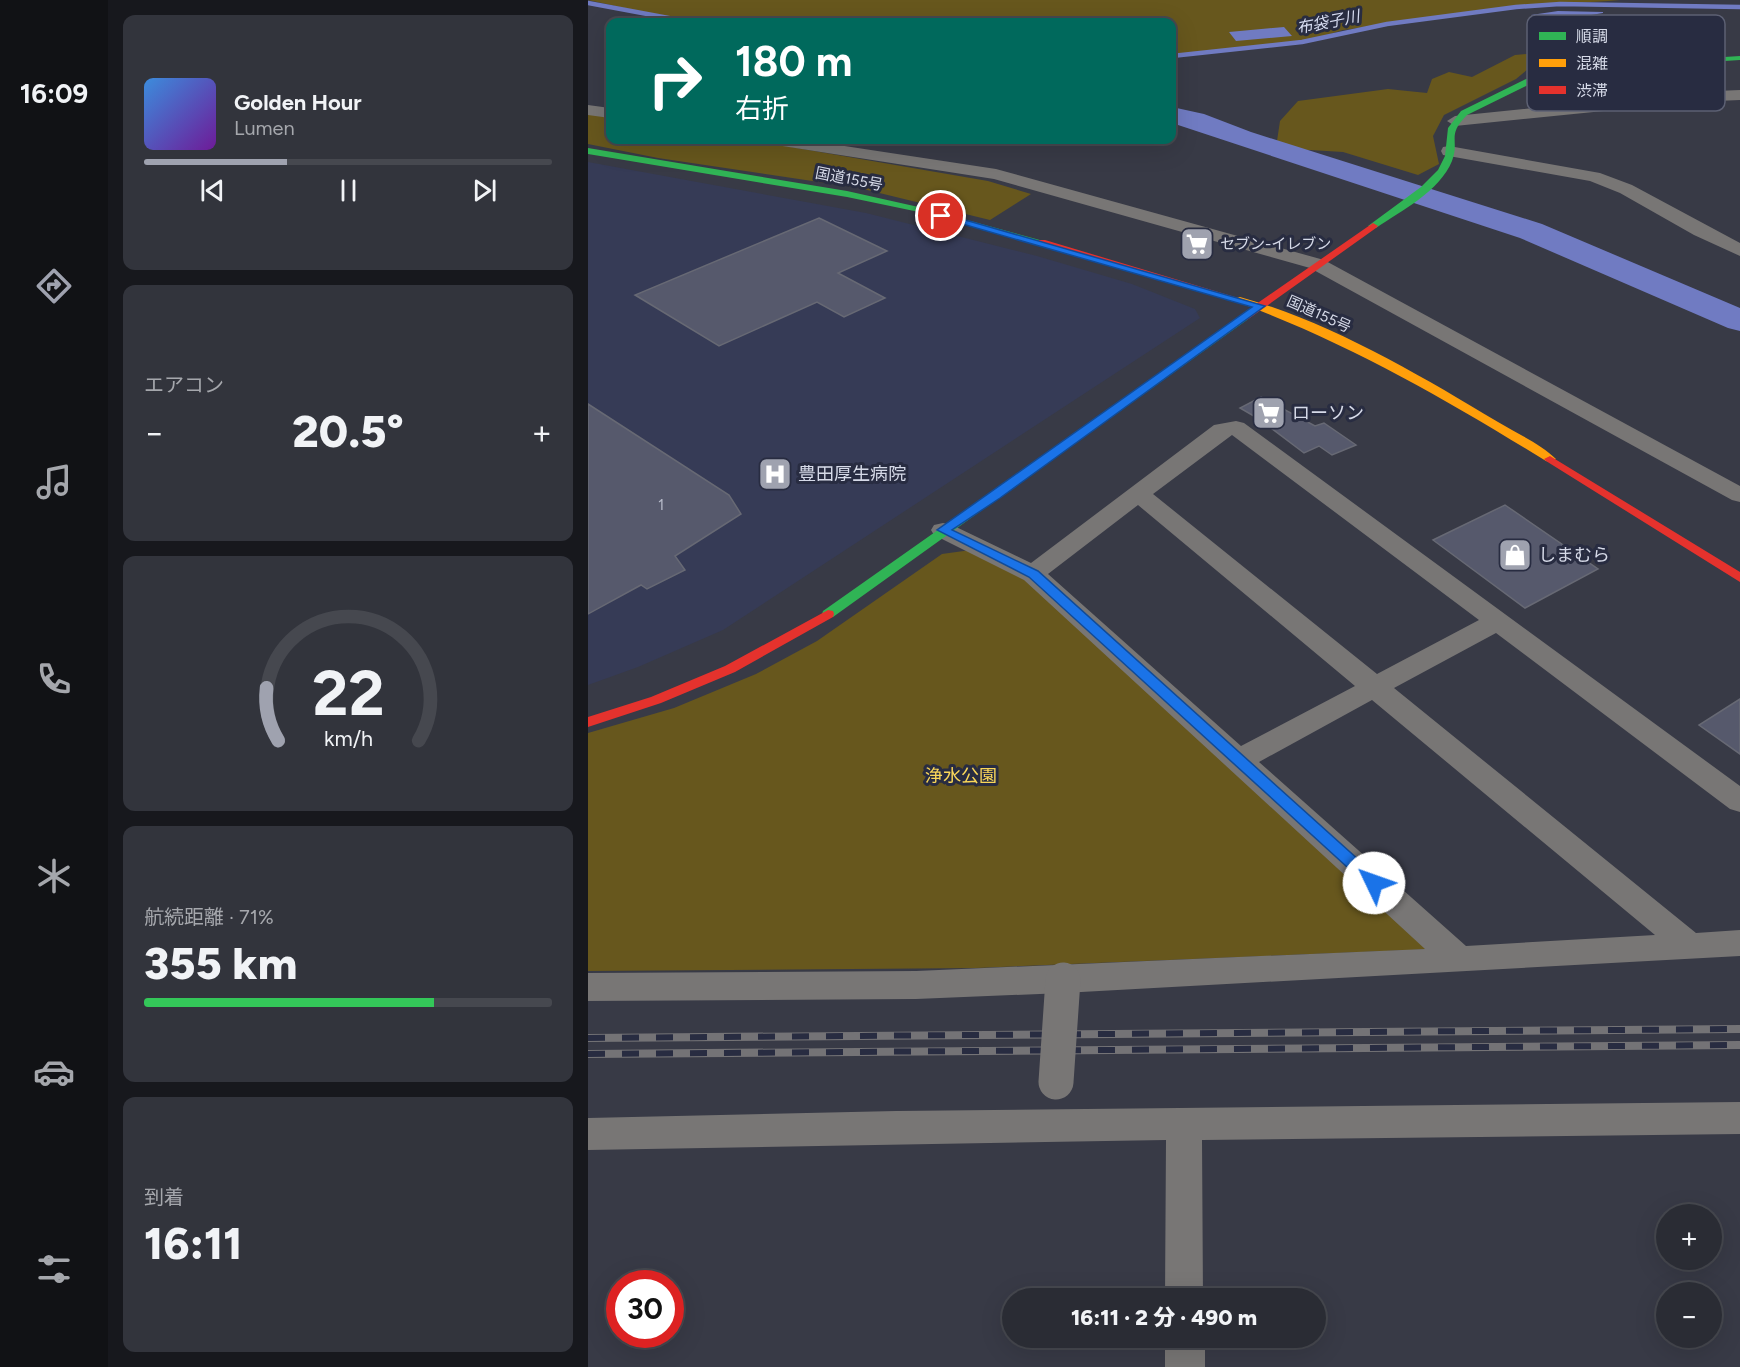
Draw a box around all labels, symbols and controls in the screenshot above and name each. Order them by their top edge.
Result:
water label: 布袋子川 [1295,6,1363,37]
legend [1527,15,1725,111]
text: 順調 [1576,27,1608,46]
text: 180 m [735,36,852,87]
icon: right [636,42,714,120]
text: 混雑 [1576,54,1608,73]
text: 16:09 [20,77,88,110]
text: 渋滞 [1576,81,1608,100]
text: Golden Hour [234,89,362,116]
text: 右折 [735,92,789,125]
text: Lumen [234,116,295,140]
street label: 国道155号 [814,164,884,194]
icon: previous [196,174,229,207]
icon: pause [332,174,365,207]
icon: next [468,174,501,207]
pin [915,190,966,241]
icon: arrive [924,199,957,232]
supermarket icon: セブン-イレブン [1179,226,1215,262]
place label: セブン-イレブン [1220,235,1331,253]
icon: directions [33,265,75,307]
street label: 国道155号 [1284,292,1354,336]
text: エアコン [144,373,224,397]
supermarket icon: ローソン [1251,395,1287,431]
place label: ローソン [1292,402,1364,424]
text: 20.5° [292,404,404,458]
text: − [144,413,165,452]
text: + [531,413,552,452]
hospital icon: 豊田厚生病院 [757,456,793,492]
icon: music [33,461,75,503]
place label: 豊田厚生病院 [798,463,906,485]
house number: 1 [658,496,664,514]
shop icon: しまむら [1497,537,1533,573]
place label: しまむら [1538,544,1610,566]
text: 22 [312,656,384,731]
icon: phone [33,658,75,700]
text: km/h [324,726,372,751]
park label: 浄水公園 [925,765,997,787]
position arrow [1342,851,1406,915]
icon: climate [33,855,75,897]
text: 航続距離 · 71% [144,905,274,929]
text: 355 km [144,936,297,990]
icon: car [33,1051,75,1093]
text: 到着 [144,1185,184,1209]
map controls [1656,1204,1722,1348]
button: + [1656,1204,1722,1270]
text: 16:11 [144,1216,242,1270]
icon: filters [33,1248,75,1290]
speed limit sign: 30 [606,1270,684,1348]
button: − [1656,1282,1722,1348]
text: 16:11 · 2 分 · 490 m [1071,1304,1257,1331]

